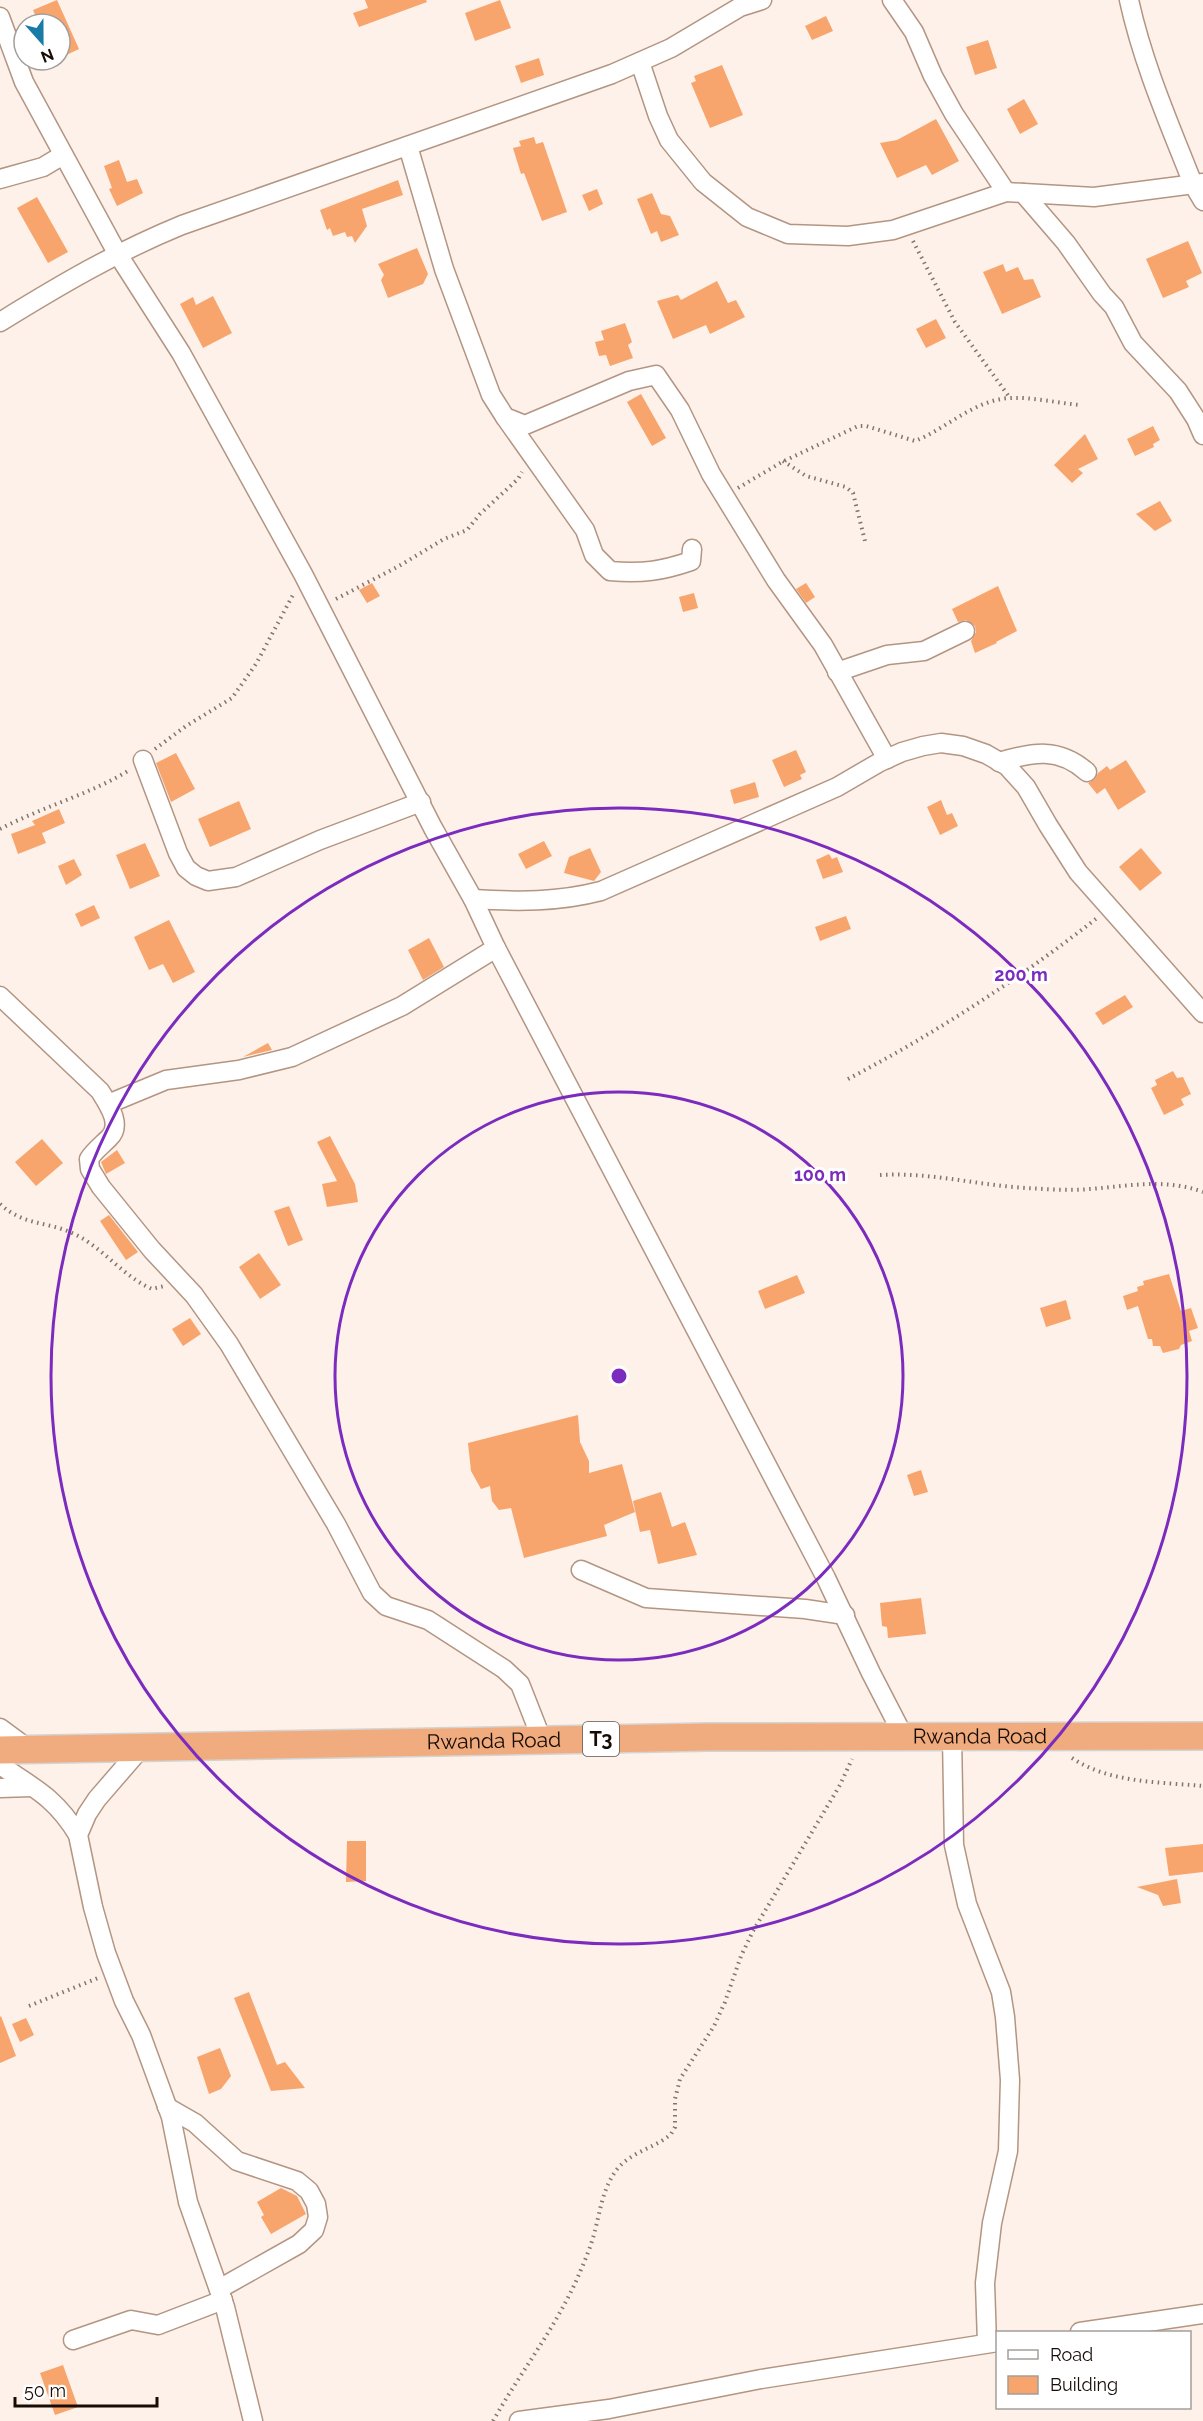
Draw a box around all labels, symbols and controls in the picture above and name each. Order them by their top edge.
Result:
north arrow [12,12,72,72]
text: N [38,44,56,67]
text: 200 m [994,964,1048,985]
text: 100 m [794,1164,846,1185]
centre of rings [609,1366,629,1386]
road number: T3 [583,1722,619,1756]
street label: Rwanda Road [913,1723,1047,1749]
street label: Rwanda Road [426,1727,561,1754]
legend [996,2331,1191,2409]
text: Road [1050,2344,1093,2365]
scale bar [15,2370,158,2408]
text: Building [1050,2374,1118,2395]
text: 50 m [24,2380,66,2401]

